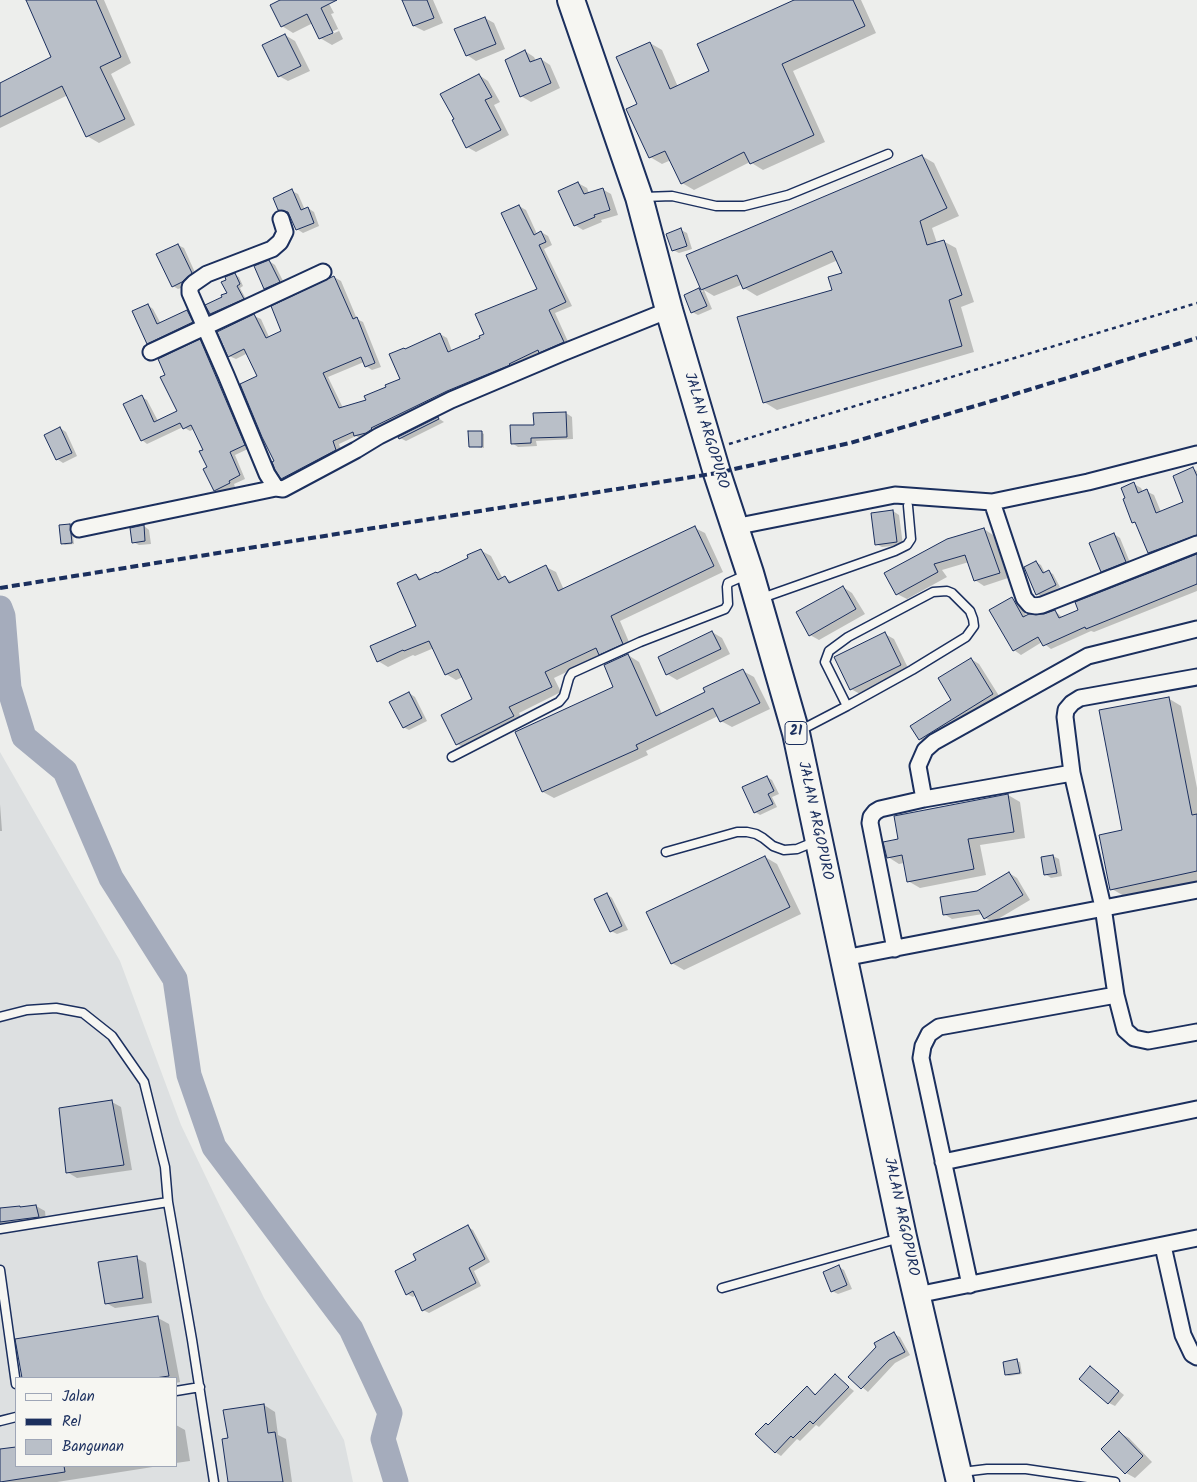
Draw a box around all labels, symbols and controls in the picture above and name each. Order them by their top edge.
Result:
street label: JALAN ARGOPURO [679,371,731,491]
road number: 21 [785,721,807,744]
street label: JALAN ARGOPURO [793,760,835,882]
street label: JALAN ARGOPURO [879,1156,921,1278]
legend [15,1377,178,1467]
text: Jalan [62,1385,95,1409]
text: Rel [62,1410,81,1434]
text: Bangunan [62,1435,124,1459]

